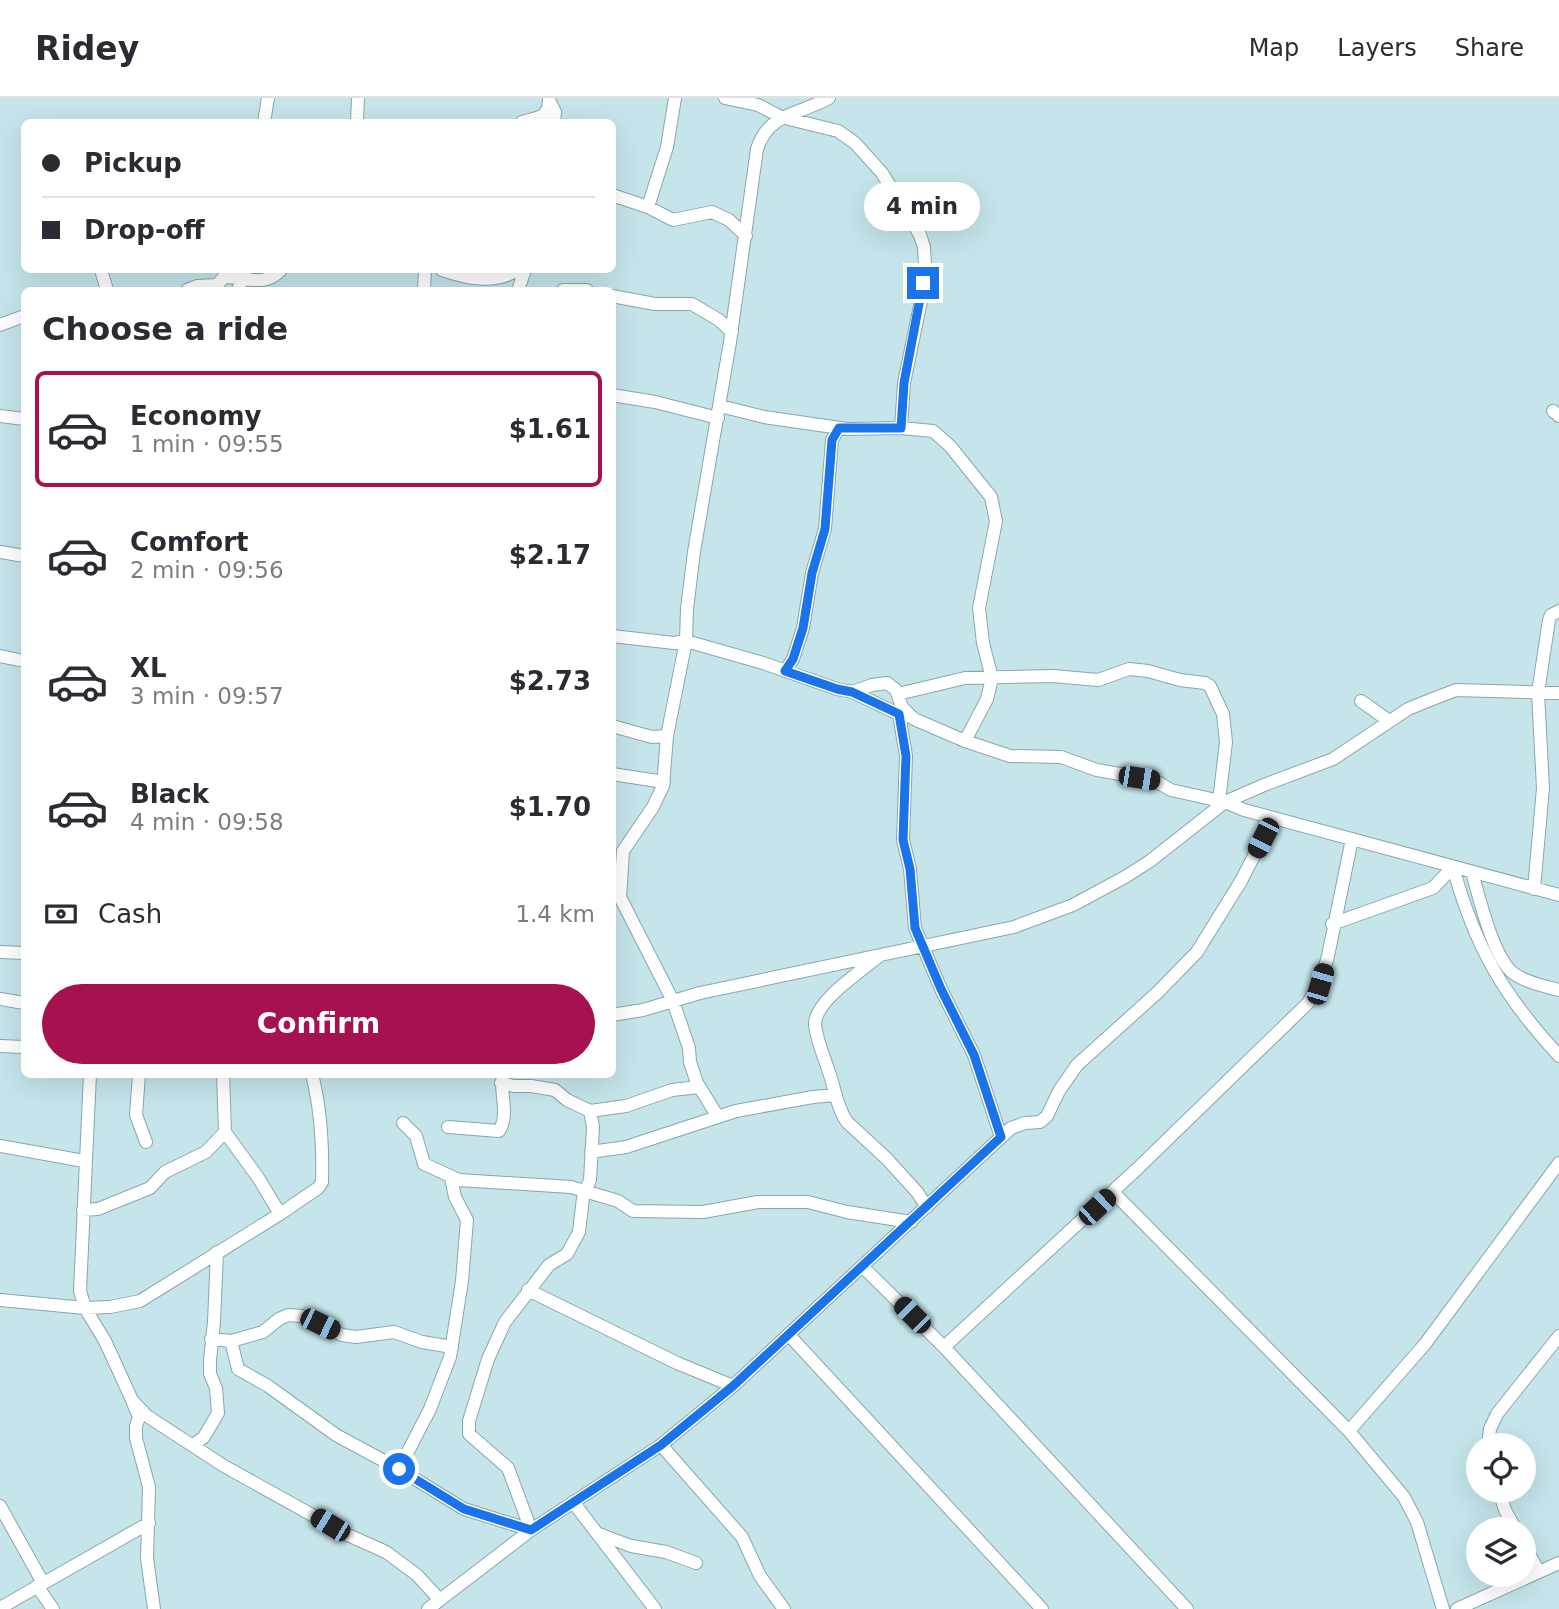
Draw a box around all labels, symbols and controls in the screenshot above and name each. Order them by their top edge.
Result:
text: Ridey [35,29,139,68]
text: Map [1249,34,1299,62]
text: Layers [1337,34,1417,62]
text: Share [1455,34,1524,62]
text: Pickup [84,148,182,178]
callout: 4 min [865,181,981,230]
text: 4 min [886,193,958,219]
text: Drop-off [84,215,205,245]
route end [907,267,939,299]
text: Choose a ride [42,310,288,348]
icon: car [46,398,109,461]
text: Economy [130,401,261,431]
text: $1.61 [509,414,591,444]
text: 1 min · 09:55 [130,431,284,457]
icon: car [46,524,109,587]
text: Comfort [130,527,248,557]
text: $2.17 [509,540,591,570]
text: 2 min · 09:56 [130,557,284,583]
icon: car [46,650,109,713]
text: XL [130,653,167,683]
text: $2.73 [509,666,591,696]
text: 3 min · 09:57 [130,683,284,709]
car [1117,764,1162,792]
icon: car [46,776,109,839]
text: Black [130,779,209,809]
text: $1.70 [509,792,591,822]
text: 4 min · 09:58 [130,809,284,835]
car [1245,815,1282,861]
icon: cash [42,895,80,933]
text: Cash [98,899,162,929]
text: 1.4 km [515,901,595,927]
car [1305,961,1336,1007]
button: Confirm [42,984,595,1064]
car [1075,1185,1120,1229]
car [890,1293,935,1337]
car [297,1305,344,1343]
map controls [1466,1433,1536,1587]
button: locate [1466,1433,1536,1503]
route start [383,1453,415,1485]
car [307,1505,354,1545]
button: layers [1466,1517,1536,1587]

